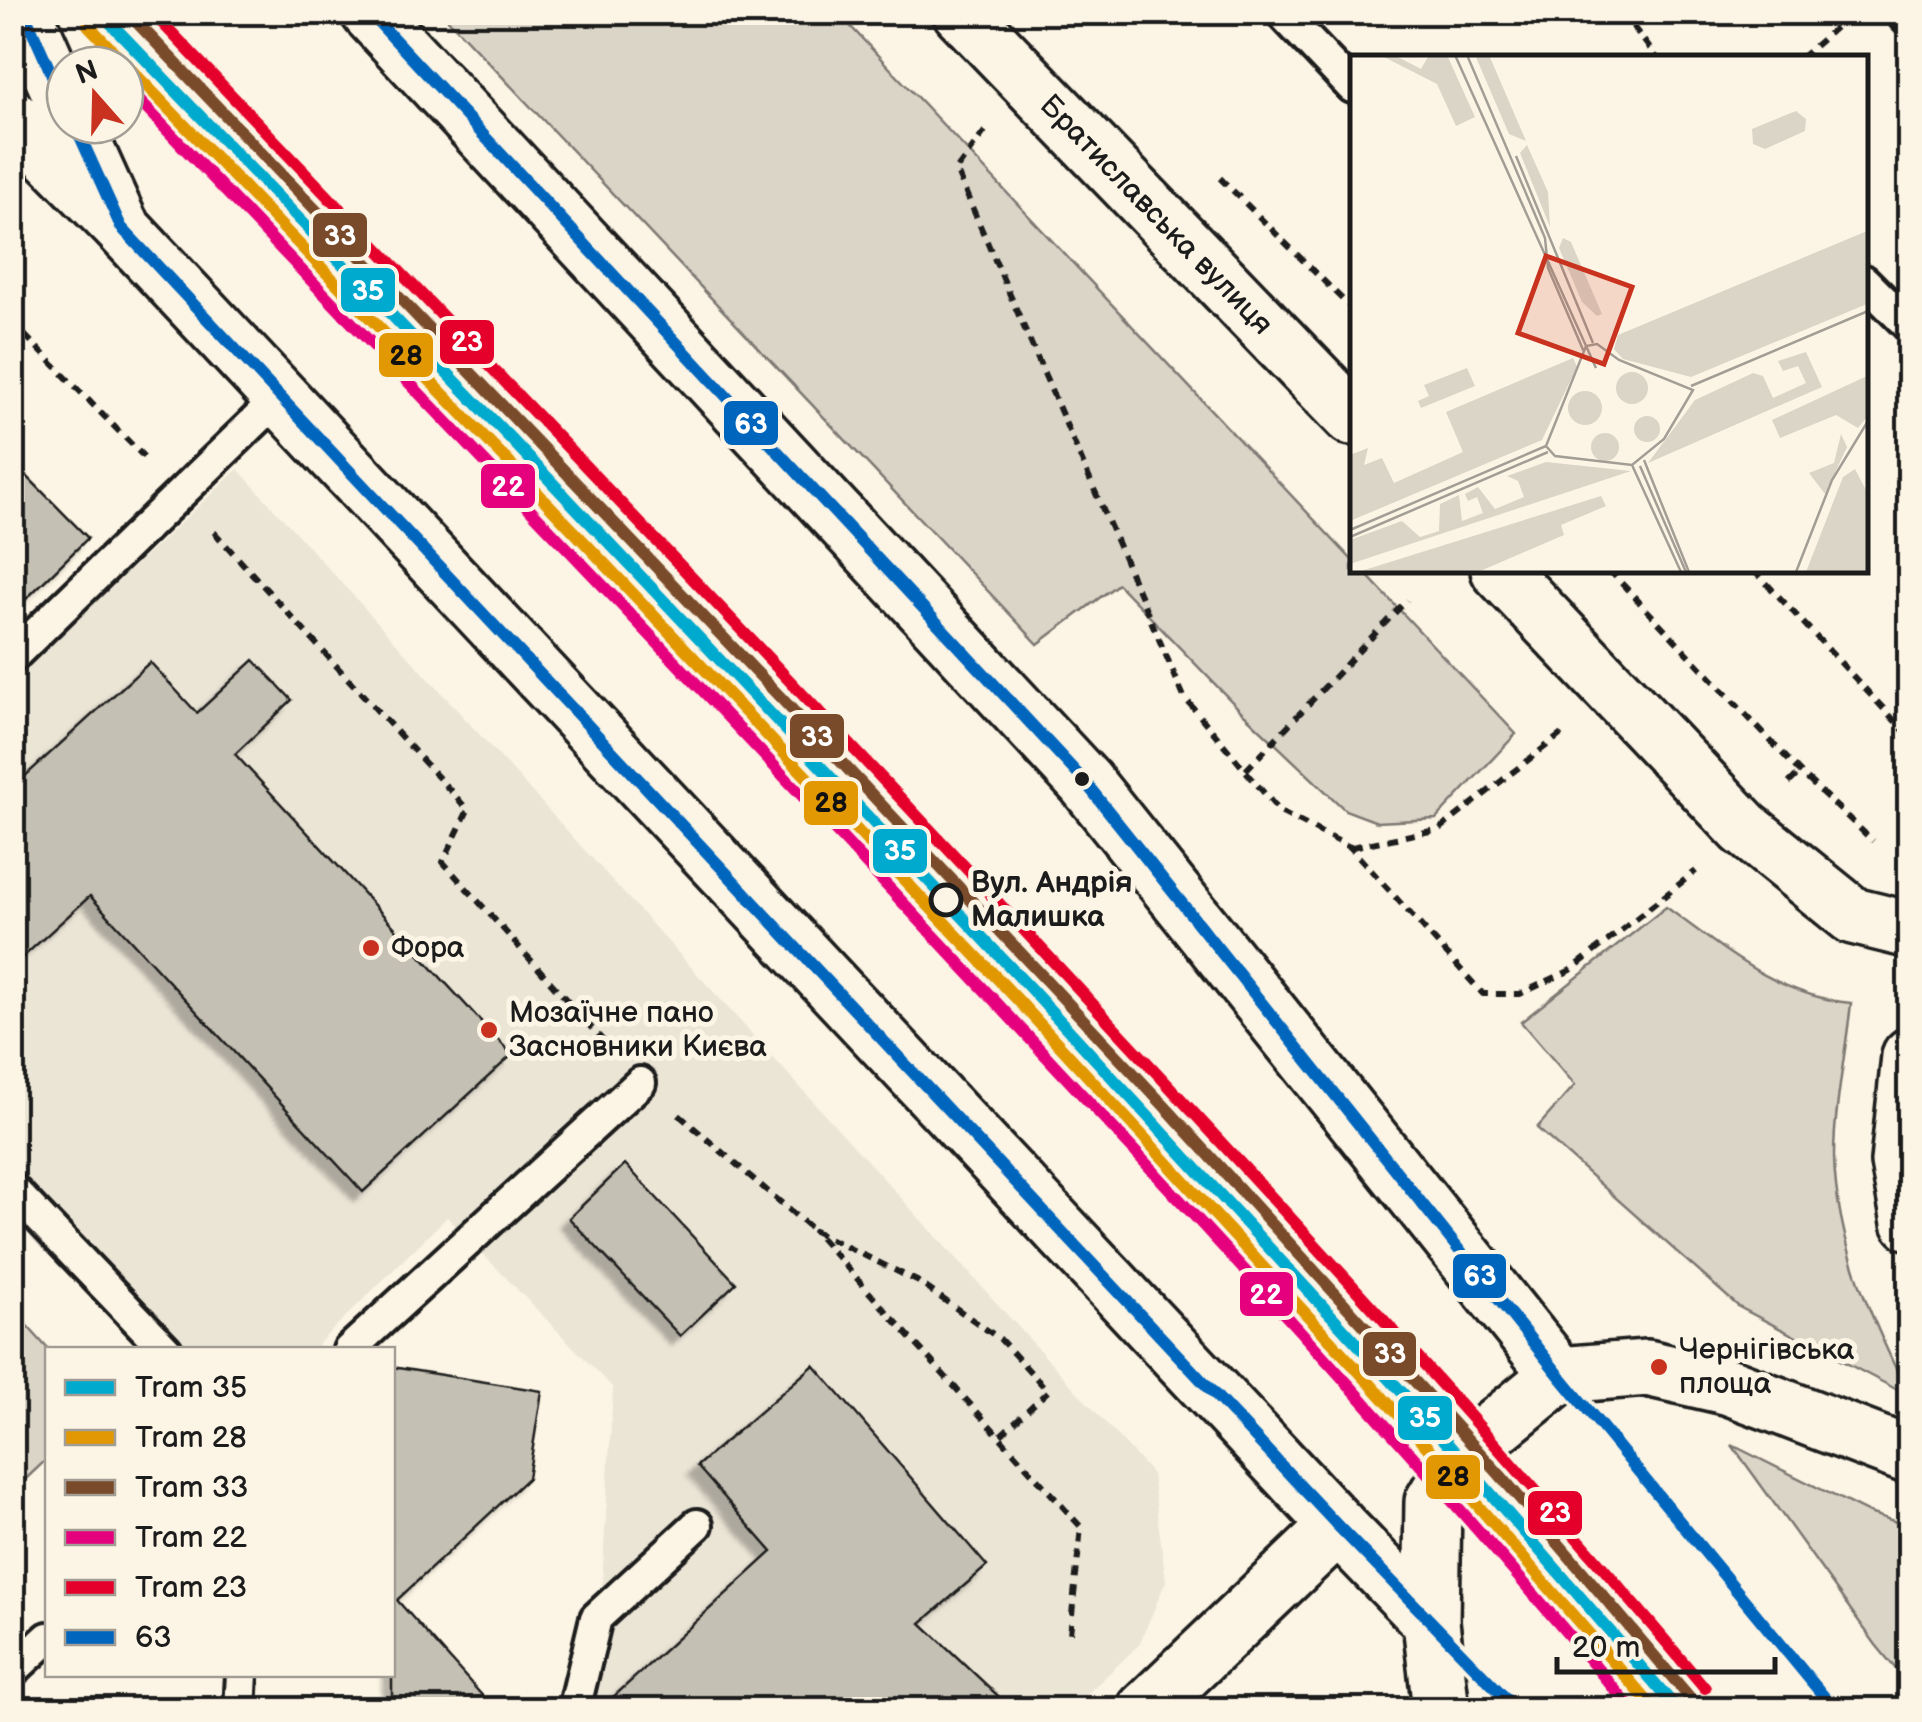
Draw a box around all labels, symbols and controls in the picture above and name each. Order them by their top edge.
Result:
north arrow [45,45,145,145]
text: N [71,54,102,92]
inset map [1350,55,1867,572]
street label: Братиславська вулиця [1032,87,1280,343]
line badge: 33 [311,211,369,259]
text: 33 [324,220,356,253]
line badge: 35 [339,266,397,314]
text: 35 [352,275,384,308]
line badge: 23 [438,318,496,366]
text: 23 [451,326,483,359]
line badge: 28 [377,331,435,379]
text: 28 [389,340,423,373]
line badge: 63 [722,399,780,447]
text: 63 [734,408,768,441]
line badge: 22 [479,462,537,510]
text: 22 [491,471,525,504]
line badge: 33 [788,712,846,760]
text: 33 [801,721,833,754]
unlabelled marker [1072,769,1092,789]
line badge: 28 [802,779,860,827]
text: 28 [814,787,848,820]
line badge: 35 [871,827,929,875]
text: 35 [884,835,916,868]
place label: Вул. Андрія Малишка [971,865,1133,935]
marker: Вул. Андрія Малишка [930,884,962,916]
place label: Фора [391,930,465,966]
marker: Фора [360,937,382,959]
place label: Мозаїчне пано Засновники Києва [509,995,767,1065]
marker: Мозаїчне пано Засновники Києва [478,1019,500,1041]
line badge: 63 [1451,1252,1508,1300]
text: 63 [1463,1260,1497,1293]
line badge: 22 [1238,1270,1295,1318]
text: 22 [1249,1279,1283,1312]
line badge: 33 [1361,1330,1418,1378]
place label: Чернігівська площа [1679,1332,1855,1402]
text: 33 [1374,1338,1406,1371]
legend [45,1347,395,1677]
marker: Чернігівська площа [1648,1356,1670,1378]
text: Tram 35 [135,1370,247,1406]
line badge: 35 [1396,1394,1454,1442]
text: 35 [1409,1402,1441,1435]
text: Tram 28 [135,1420,247,1456]
line badge: 28 [1424,1453,1482,1501]
text: 28 [1436,1461,1470,1494]
text: Tram 33 [135,1470,249,1506]
line badge: 23 [1526,1489,1584,1537]
text: 23 [1539,1497,1571,1530]
text: Tram 22 [135,1520,247,1556]
text: Tram 23 [135,1570,247,1606]
scale bar [1557,1612,1774,1674]
text: 63 [135,1620,172,1656]
text: 20 m [1572,1630,1640,1666]

